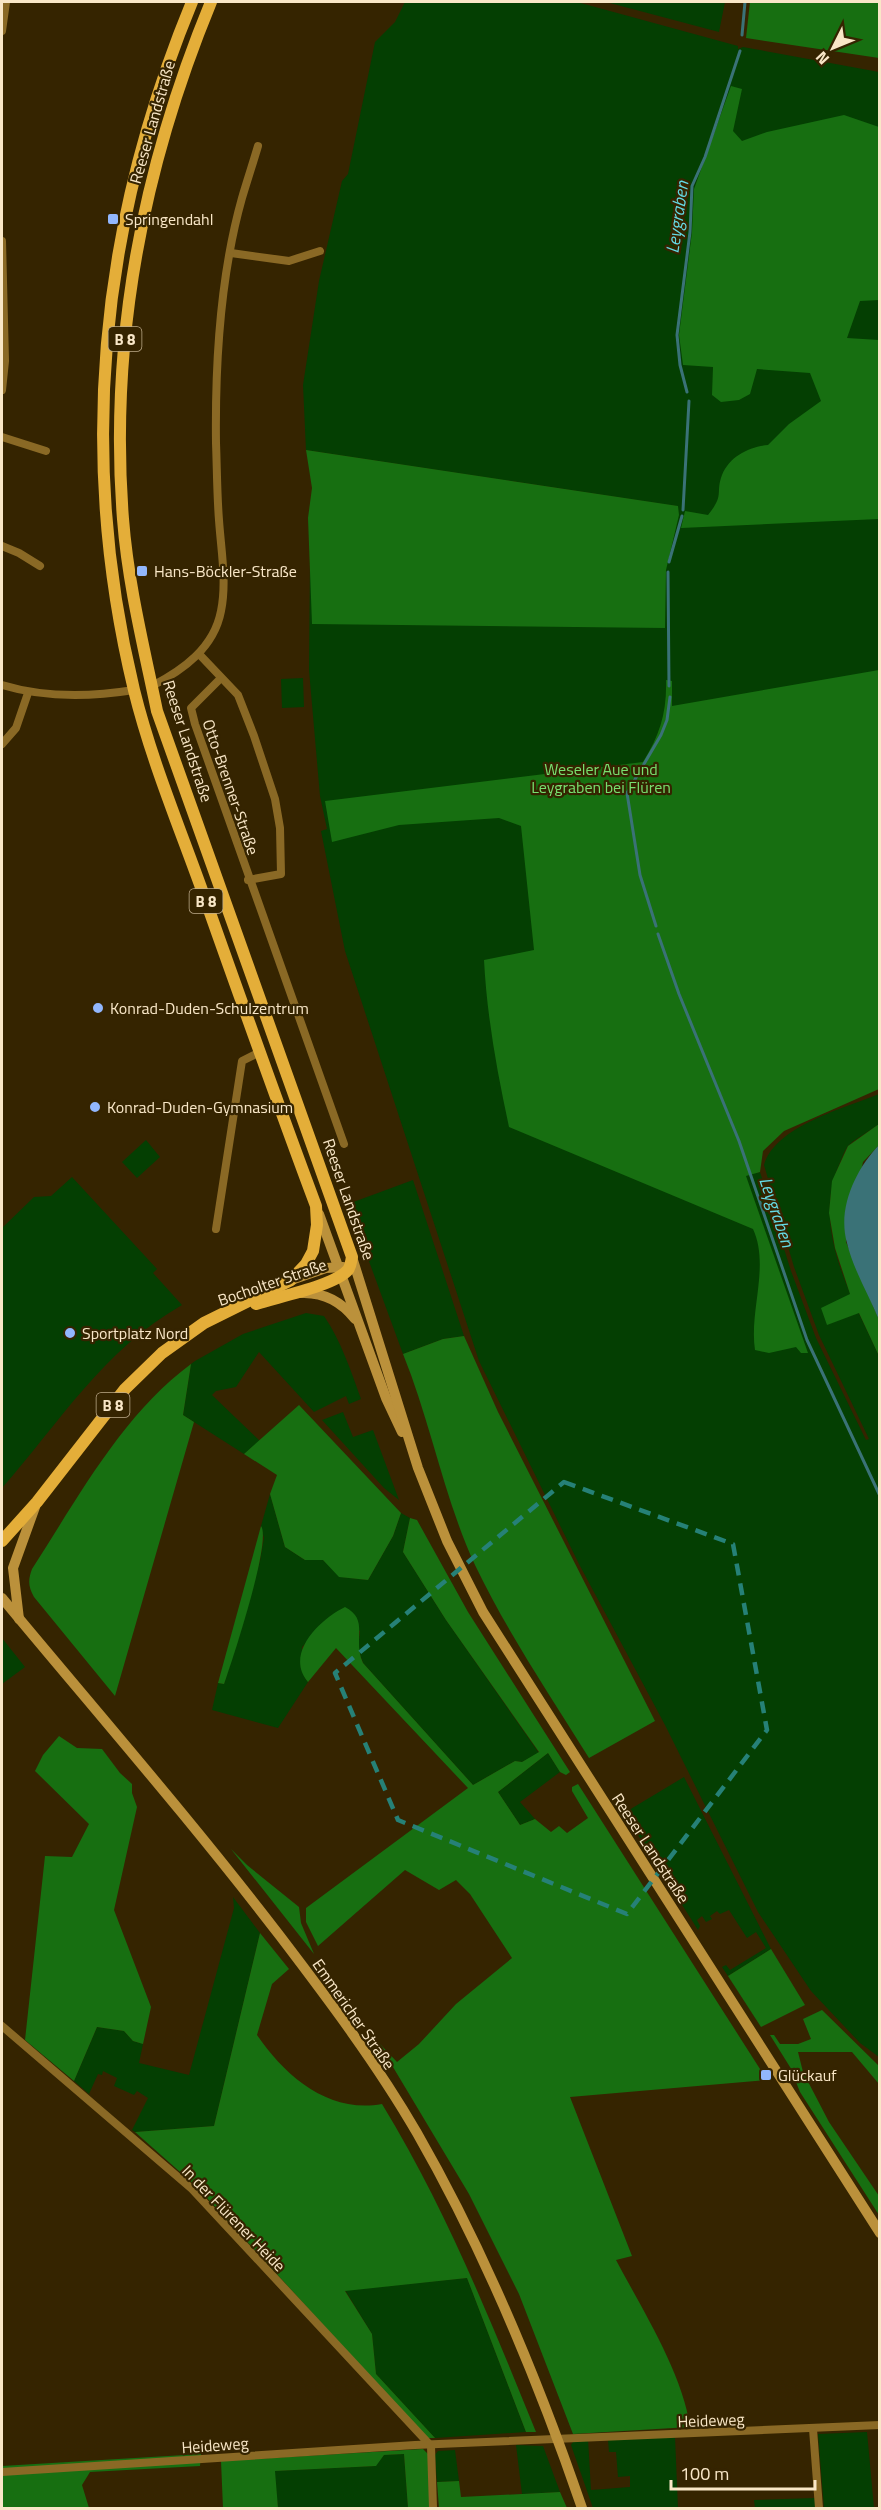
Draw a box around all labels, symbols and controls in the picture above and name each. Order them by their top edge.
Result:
north arrow [803,18,863,78]
text: N [809,46,835,70]
street label: Reeser Landstraße [123,58,181,186]
water label: Leygraben [659,178,696,255]
place label: Springendahl [125,207,213,231]
marker: Springendahl [106,212,120,226]
road number: B 8 [108,327,142,351]
place label: Hans-Böckler-Straße [154,559,297,583]
marker: Hans-Böckler-Straße [135,564,149,578]
street label: Reeser Landstraße [157,677,219,805]
street label: Otto-Brenner-Straße [197,716,265,858]
park label: Weseler Aue und Leygraben bei Flüren [531,757,671,799]
road number: B 8 [190,889,222,913]
place label: Konrad-Duden-Schulzentrum [110,996,309,1020]
marker: Konrad-Duden-Schulzentrum [91,1001,105,1015]
place label: Konrad-Duden-Gymnasium [107,1095,293,1119]
marker: Konrad-Duden-Gymnasium [88,1100,102,1114]
street label: Reeser Landstraße [317,1135,381,1263]
water label: Leygraben [752,1173,802,1252]
street label: Bocholter Straße [214,1252,330,1312]
place label: Sportplatz Nord [82,1321,188,1345]
marker: Sportplatz Nord [63,1326,77,1340]
road number: B 8 [96,1393,130,1417]
street label: Reeser Landstraße [606,1788,696,1908]
street label: Emmericher Straße [307,1954,401,2074]
place label: Glückauf [778,2063,837,2087]
marker: Glückauf [759,2068,773,2082]
street label: In der Flürener Heide [177,2159,291,2277]
street label: Heideweg [677,2407,745,2433]
street label: Heideweg [181,2431,249,2459]
scale bar [671,2453,815,2491]
text: 100 m [680,2460,729,2487]

